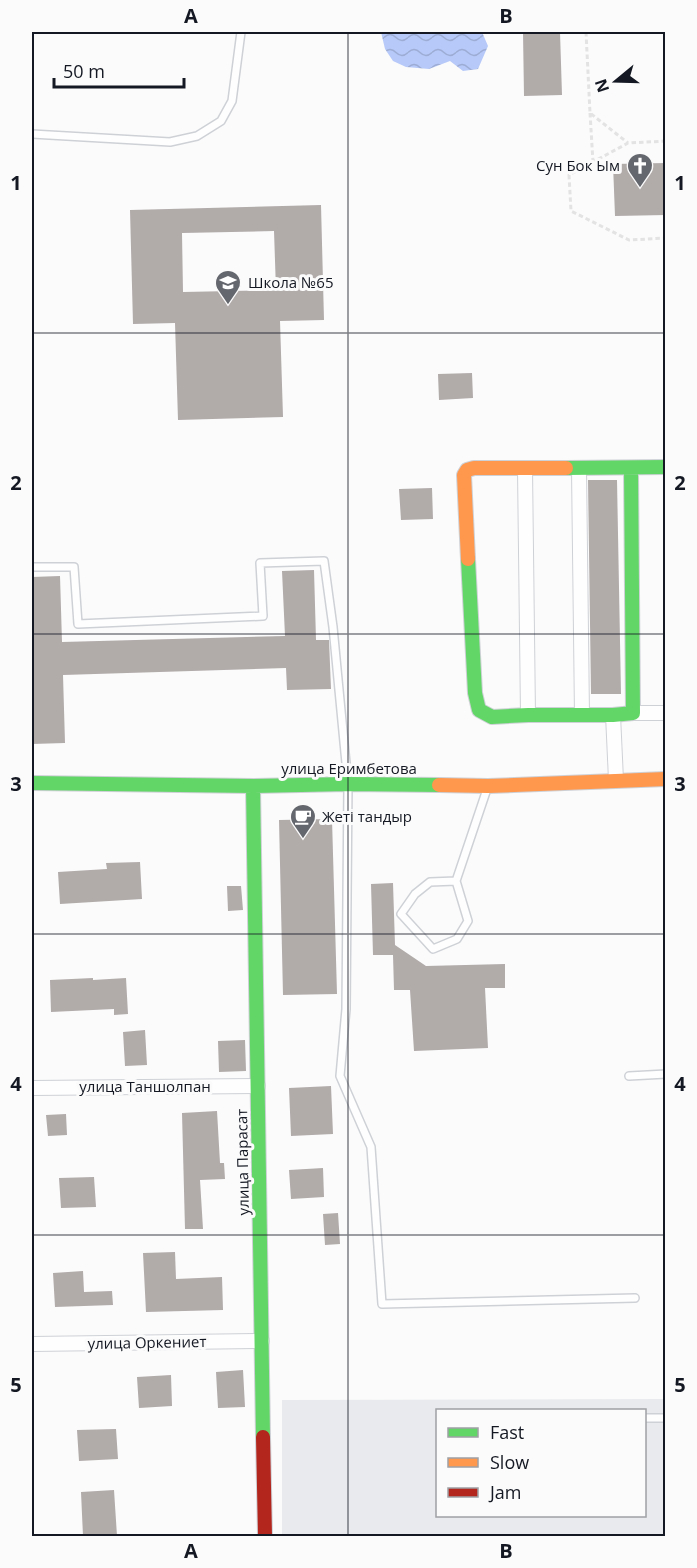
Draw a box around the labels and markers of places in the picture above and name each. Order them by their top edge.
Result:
church icon: Сун Бок Ым [625,151,655,189]
place label: Сун Бок Ым [536,155,620,175]
school or university icon: Школа №65 [213,268,243,306]
place label: Школа №65 [248,272,334,292]
cafe icon: Жеті тандыр [288,802,318,840]
place label: Жеті тандыр [322,806,412,826]

